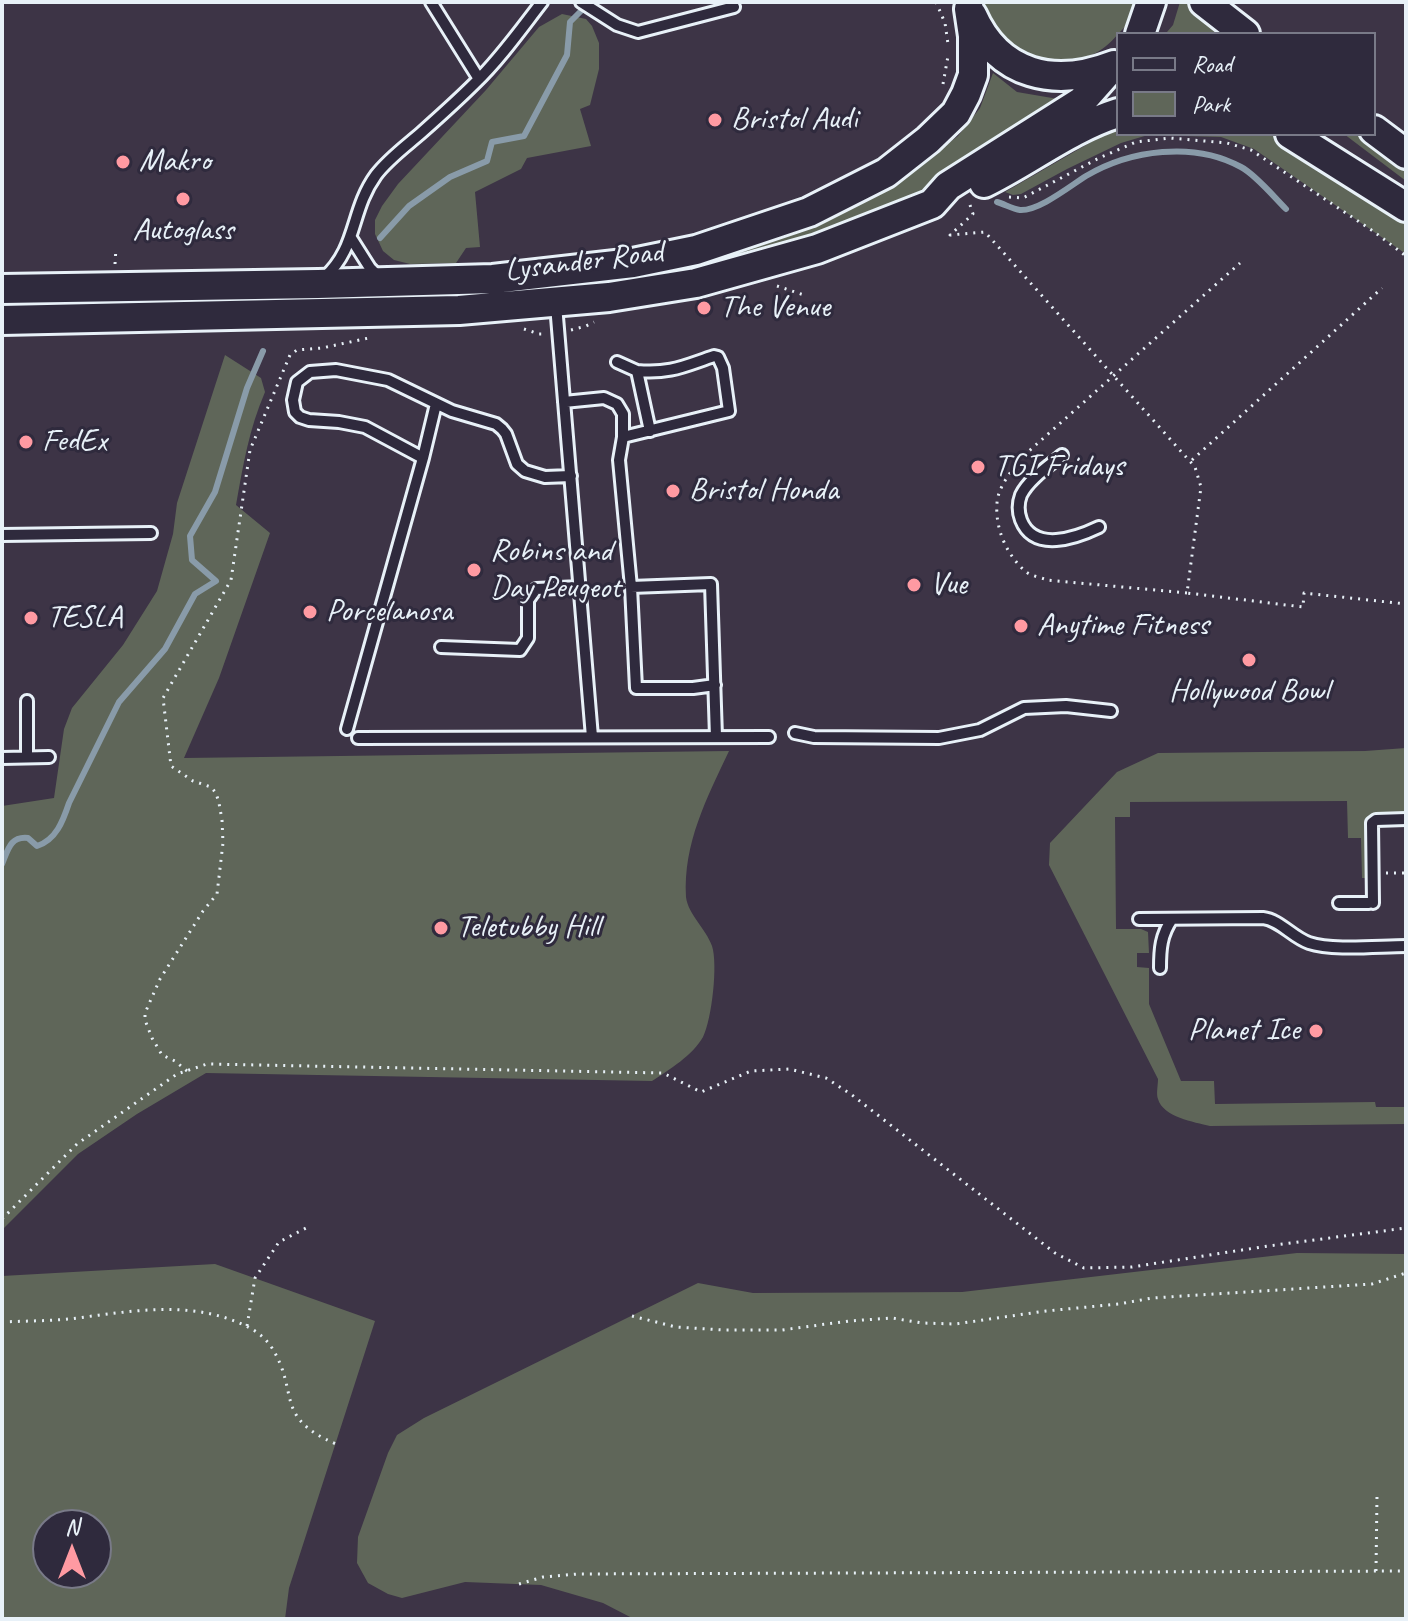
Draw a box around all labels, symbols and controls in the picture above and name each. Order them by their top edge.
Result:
legend [1116,32,1376,136]
text: Road [1192,49,1232,79]
text: Park [1192,89,1230,119]
place label: Bristol Audi [731,101,857,139]
marker: Bristol Audi [706,111,724,129]
place label: Makro [139,143,211,181]
marker: Makro [114,153,132,171]
marker: Autoglass [174,190,192,208]
place label: Autoglass [132,212,234,250]
street label: Lysander Road [503,233,665,291]
place label: The Venue [720,289,830,327]
marker: The Venue [695,299,713,317]
place label: FedEx [42,423,107,461]
marker: FedEx [17,433,35,451]
place label: TGI Fridays [994,448,1124,486]
marker: TGI Fridays [969,458,987,476]
place label: Bristol Honda [689,472,838,510]
marker: Bristol Honda [664,482,682,500]
place label: Robins and Day Peugeot [490,533,621,608]
marker: Robins and Day Peugeot [465,561,483,579]
place label: Vue [930,566,967,604]
marker: Vue [905,576,923,594]
place label: Porcelanosa [326,593,452,631]
place label: TESLA [47,599,122,637]
marker: Porcelanosa [301,603,319,621]
place label: Anytime Fitness [1037,607,1209,645]
marker: TESLA [22,609,40,627]
marker: Anytime Fitness [1012,617,1030,635]
marker: Hollywood Bowl [1240,651,1258,669]
place label: Hollywood Bowl [1169,673,1329,711]
place label: Teletubby Hill [457,909,599,947]
marker: Teletubby Hill [432,919,450,937]
place label: Planet Ice [1188,1012,1300,1050]
marker: Planet Ice [1307,1022,1325,1040]
north arrow [32,1509,112,1589]
text: N [65,1513,79,1541]

